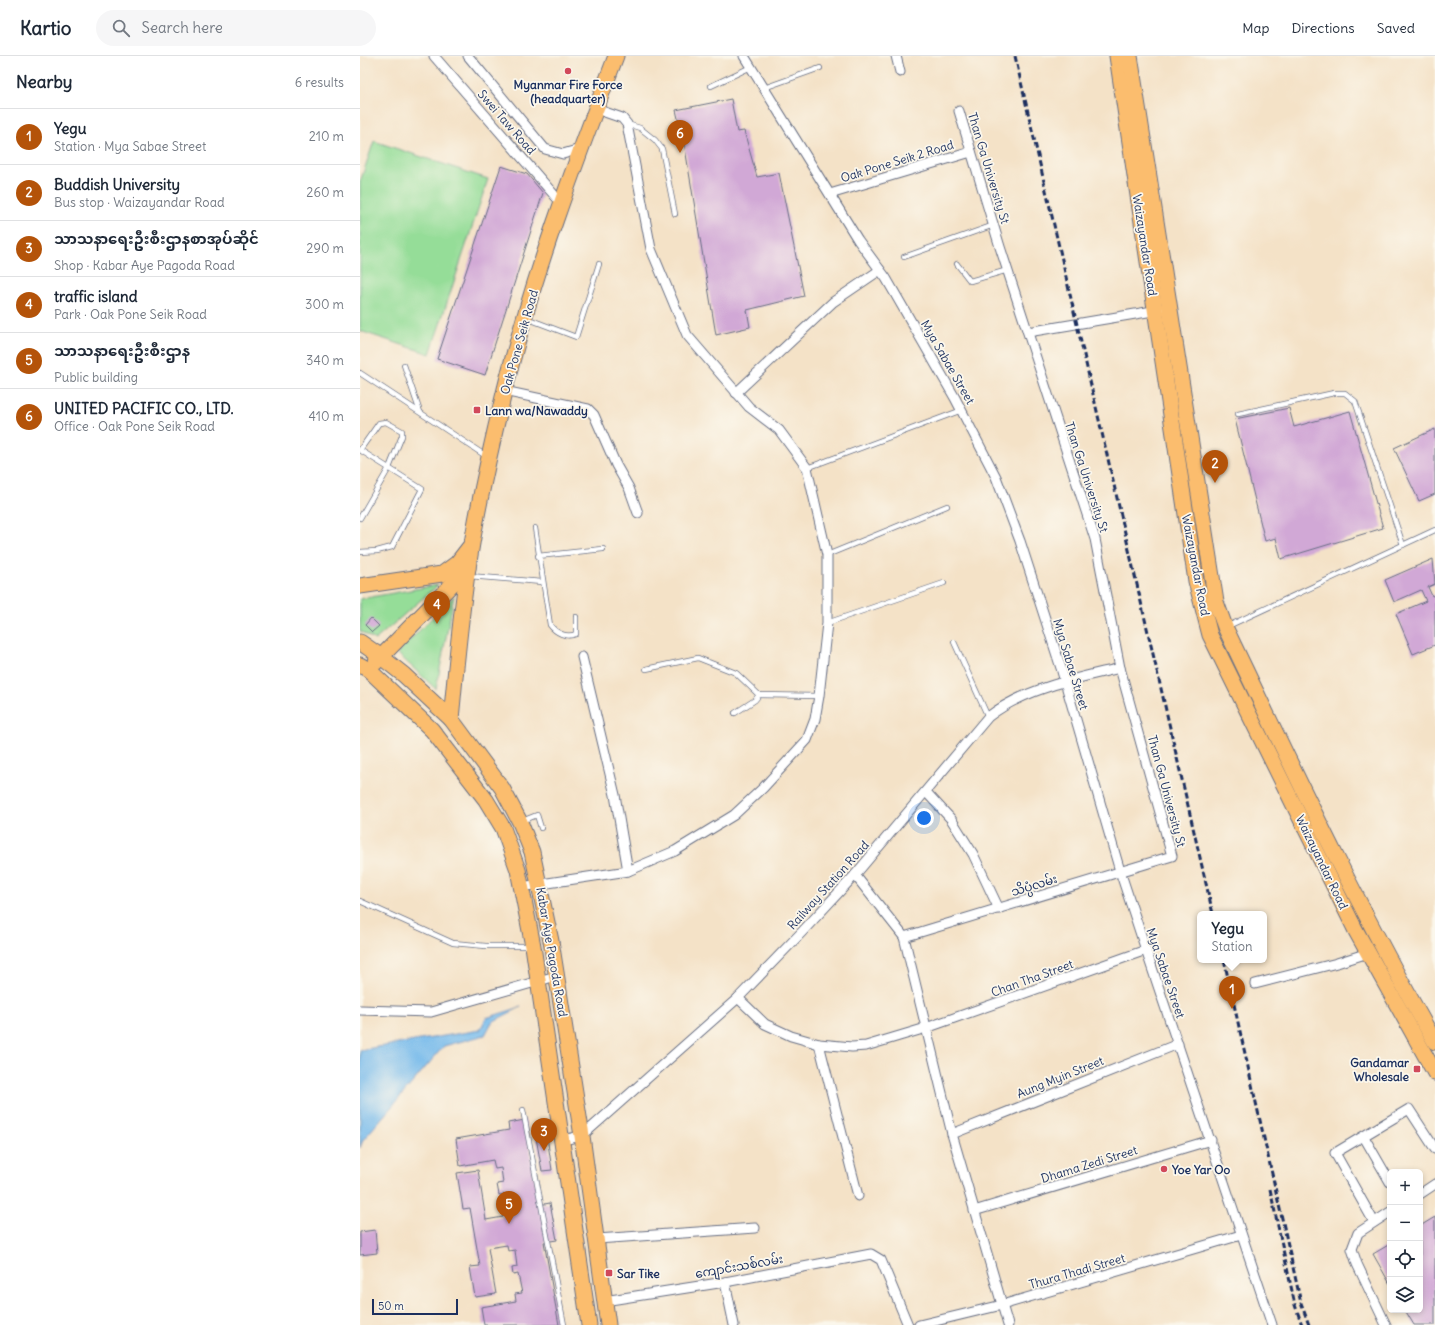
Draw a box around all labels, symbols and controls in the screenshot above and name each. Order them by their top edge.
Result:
search box [96,10,376,46]
text: Kartio [20,16,72,40]
icon: search [110,17,132,39]
text: Search here [142,18,223,37]
text: Map [1242,19,1269,37]
text: Directions [1291,19,1355,37]
text: Saved [1377,19,1415,37]
marker: Myanmar Fire Force (headquarter) [563,66,573,76]
text: Nearby [16,71,72,93]
text: 6 results [295,74,344,91]
place label: Myanmar Fire Force (headquarter) [514,77,623,107]
street label: Swei Taw Road [475,87,539,157]
street label: Than Ga University St [965,111,1013,225]
text: Yegu [54,119,86,138]
pin: 6 [667,120,693,153]
text: 1 [26,128,32,145]
text: 210 m [309,128,344,145]
street label: Oak Pone Seik 2 Road [839,137,955,185]
text: Station · Mya Sabae Street [54,138,206,155]
text: Buddish University [54,175,180,194]
text: 2 [25,184,33,201]
text: 260 m [306,184,344,201]
street label: Waizayandar Road [1130,193,1160,297]
text: Bus stop · Waizayandar Road [54,194,225,211]
text: သာသနာရေးဦးစီးဌာနစာအုပ်ဆိုင် [54,229,259,248]
text: 3 [25,240,33,257]
text: 290 m [306,240,344,257]
text: Shop · Kabar Aye Pagoda Road [54,257,235,274]
text: traffic island [54,287,138,306]
street label: Oak Pone Seik Road [497,288,541,396]
text: 4 [25,296,33,313]
text: 300 m [305,296,344,313]
text: Park · Oak Pone Seik Road [54,306,207,323]
street label: Mya Sabae Street [918,317,978,407]
text: သာသနာရေးဦးစီးဌာန [54,341,190,360]
text: 5 [25,352,33,369]
text: 340 m [306,352,344,369]
text: Public building [54,369,138,386]
text: UNITED PACIFIC CO., LTD. [54,399,234,418]
place label: Lann wa/Nawaddy [485,403,588,419]
marker: Lann wa/Nawaddy [472,405,482,415]
text: 6 [25,408,33,425]
text: 410 m [308,408,344,425]
text: Office · Oak Pone Seik Road [54,418,215,435]
street label: Than Ga University St [1062,420,1112,534]
pin: 2 [1202,450,1228,483]
street label: Waizayandar Road [1179,513,1213,617]
pin: 4 [424,591,450,624]
street label: Mya Sabae Street [1050,617,1092,711]
street label: Than Ga University St [1145,733,1189,849]
your location [914,808,934,828]
street label: Waizayandar Road [1293,812,1351,912]
street label: Railway Station Road [784,837,872,933]
street label: သိပ္ပံလမ်း [1009,870,1060,902]
street label: Kabar Aye Pagoda Road [533,886,571,1018]
popup [1197,911,1267,963]
text: Yegu [1212,919,1244,938]
street label: Mya Sabae Street [1144,926,1188,1020]
text: Station [1212,938,1252,955]
street label: Chan Tha Street [989,956,1075,1000]
pin: 1 [1219,976,1245,1009]
street label: Aung Myin Street [1014,1053,1106,1101]
place label: Gandamar Wholesale [1350,1055,1410,1084]
marker: Gandamar Wholesale [1412,1064,1422,1074]
pin: 3 [531,1118,557,1151]
street label: Dhama Zedi Street [1039,1142,1139,1186]
place label: Yoe Yar Oo [1171,1162,1231,1177]
marker: Yoe Yar Oo [1159,1164,1169,1174]
map controls [1387,1169,1423,1313]
button: + [1387,1169,1423,1205]
pin: 5 [496,1191,522,1224]
button: − [1387,1205,1423,1241]
button: locate [1387,1241,1423,1277]
street label: ကျောင်းသစ်လမ်း [694,1250,785,1284]
street label: Thura Thadi Street [1027,1250,1127,1292]
place label: Sar Tike [617,1266,660,1281]
marker: Sar Tike [604,1268,614,1278]
button: layers [1387,1277,1423,1313]
scale bar [372,1297,458,1316]
text: 50 m [378,1299,404,1313]

